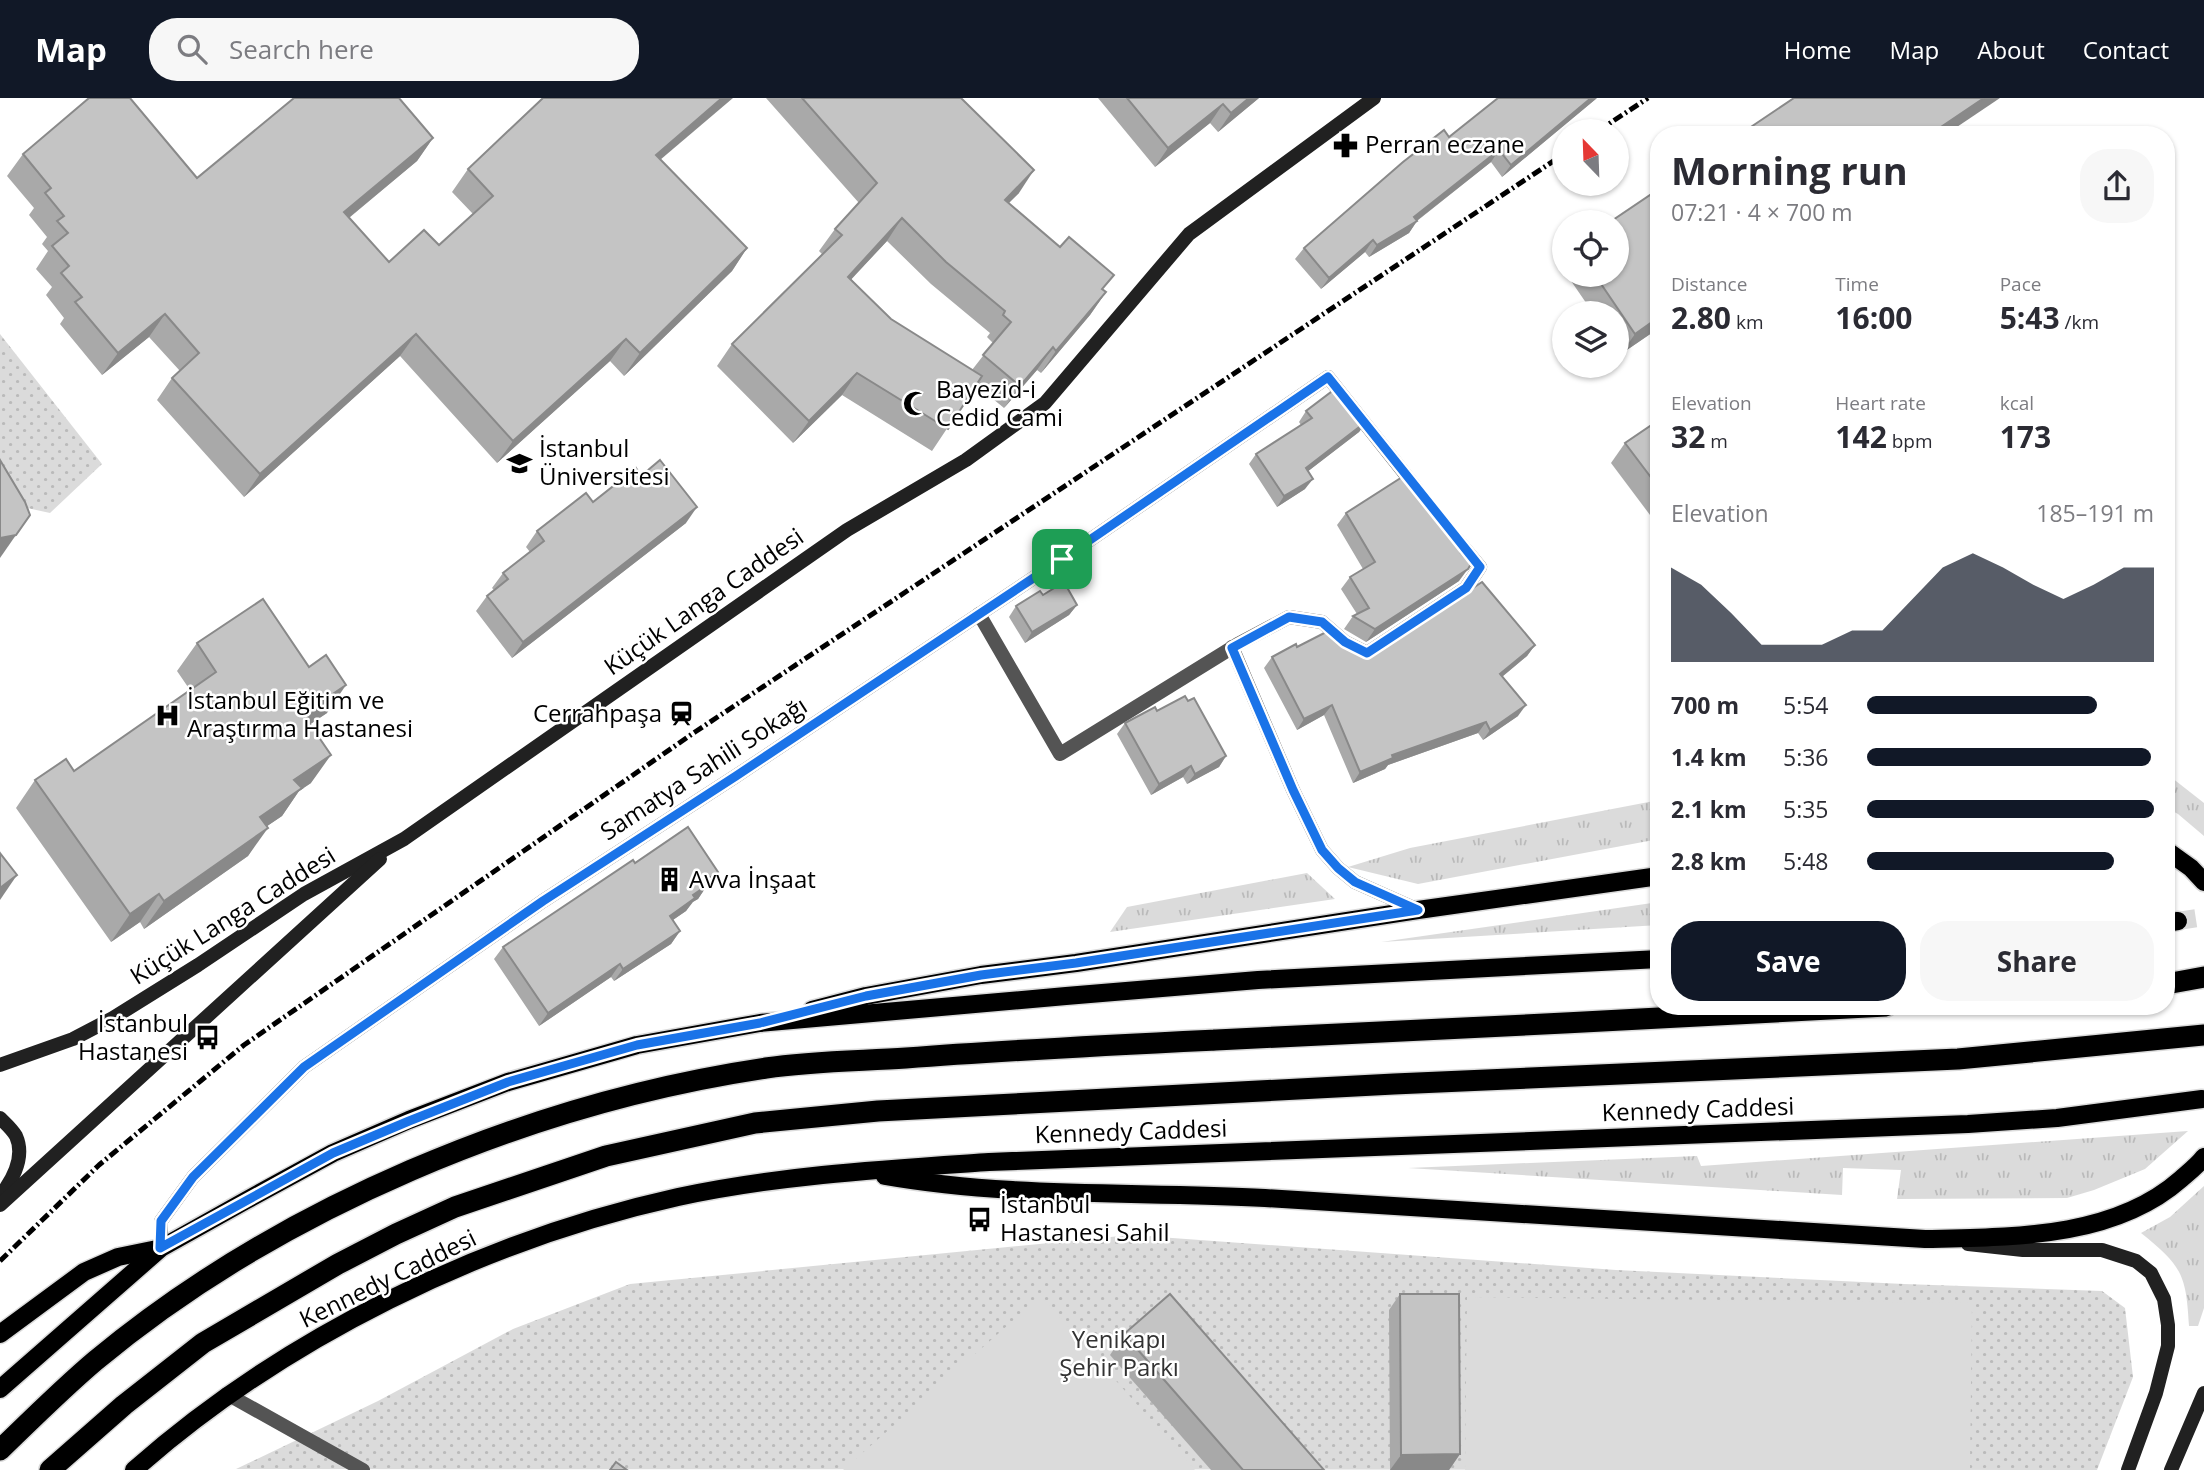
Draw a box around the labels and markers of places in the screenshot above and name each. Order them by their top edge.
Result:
place label: Perran eczane [1365,127,1525,160]
pharmacy icon: Perran eczane [1331,131,1359,159]
place label: Bayezid-i Cedid Cami [936,372,1063,433]
mosque icon: Bayezid-i Cedid Cami [902,390,930,418]
place label: İstanbul Üniversitesi [539,431,670,492]
school or university icon: İstanbul Üniversitesi [505,449,533,477]
pin [1032,529,1092,589]
place label: İstanbul Eğitim ve Araştırma Hastanesi [187,683,413,744]
place label: Cerrahpaşa [533,696,662,729]
station icon: Cerrahpaşa [668,700,696,728]
hospital icon: İstanbul Eğitim ve Araştırma Hastanesi [153,701,181,729]
place label: Avva İnşaat [689,862,816,895]
building icon: Avva İnşaat [655,866,683,894]
place label: İstanbul Hastanesi [78,1006,188,1067]
bus stop icon: İstanbul Hastanesi [194,1024,222,1052]
place label: İstanbul Hastanesi Sahil [1000,1187,1170,1248]
bus stop icon: İstanbul Hastanesi Sahil [966,1205,994,1233]

